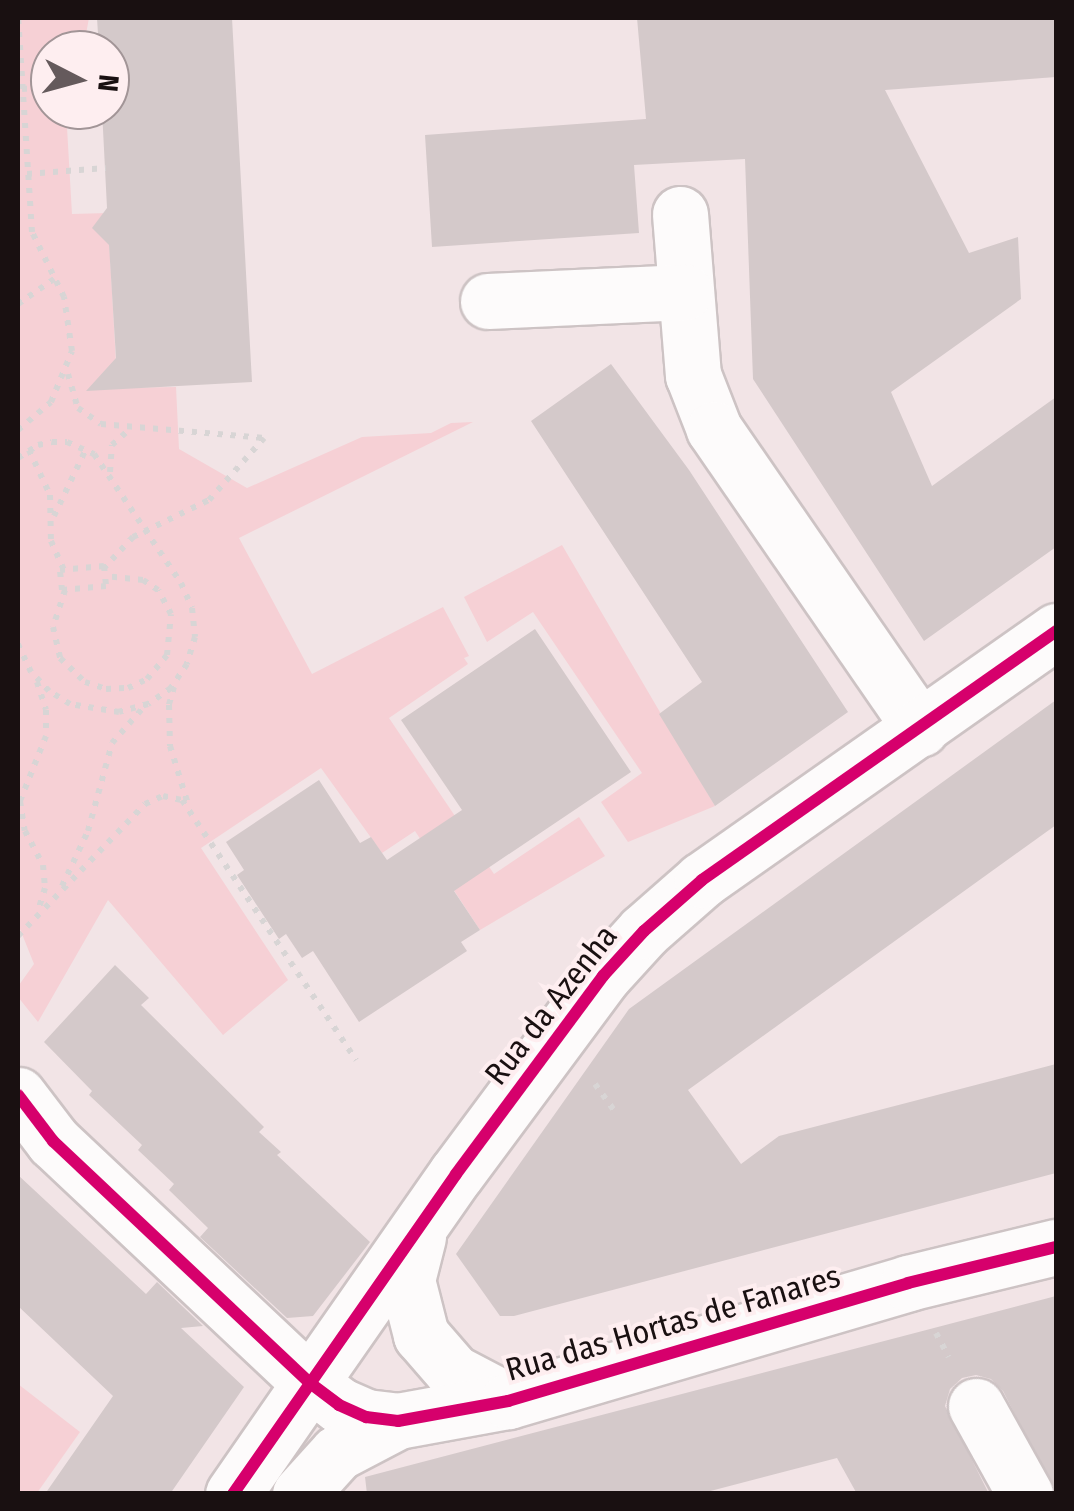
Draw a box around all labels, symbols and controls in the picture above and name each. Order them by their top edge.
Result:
north arrow [30,30,130,130]
text: N [91,73,126,93]
street label: Rua da Azenha [477,917,625,1093]
street label: Rua das Hortas de Fanares [501,1257,845,1389]

